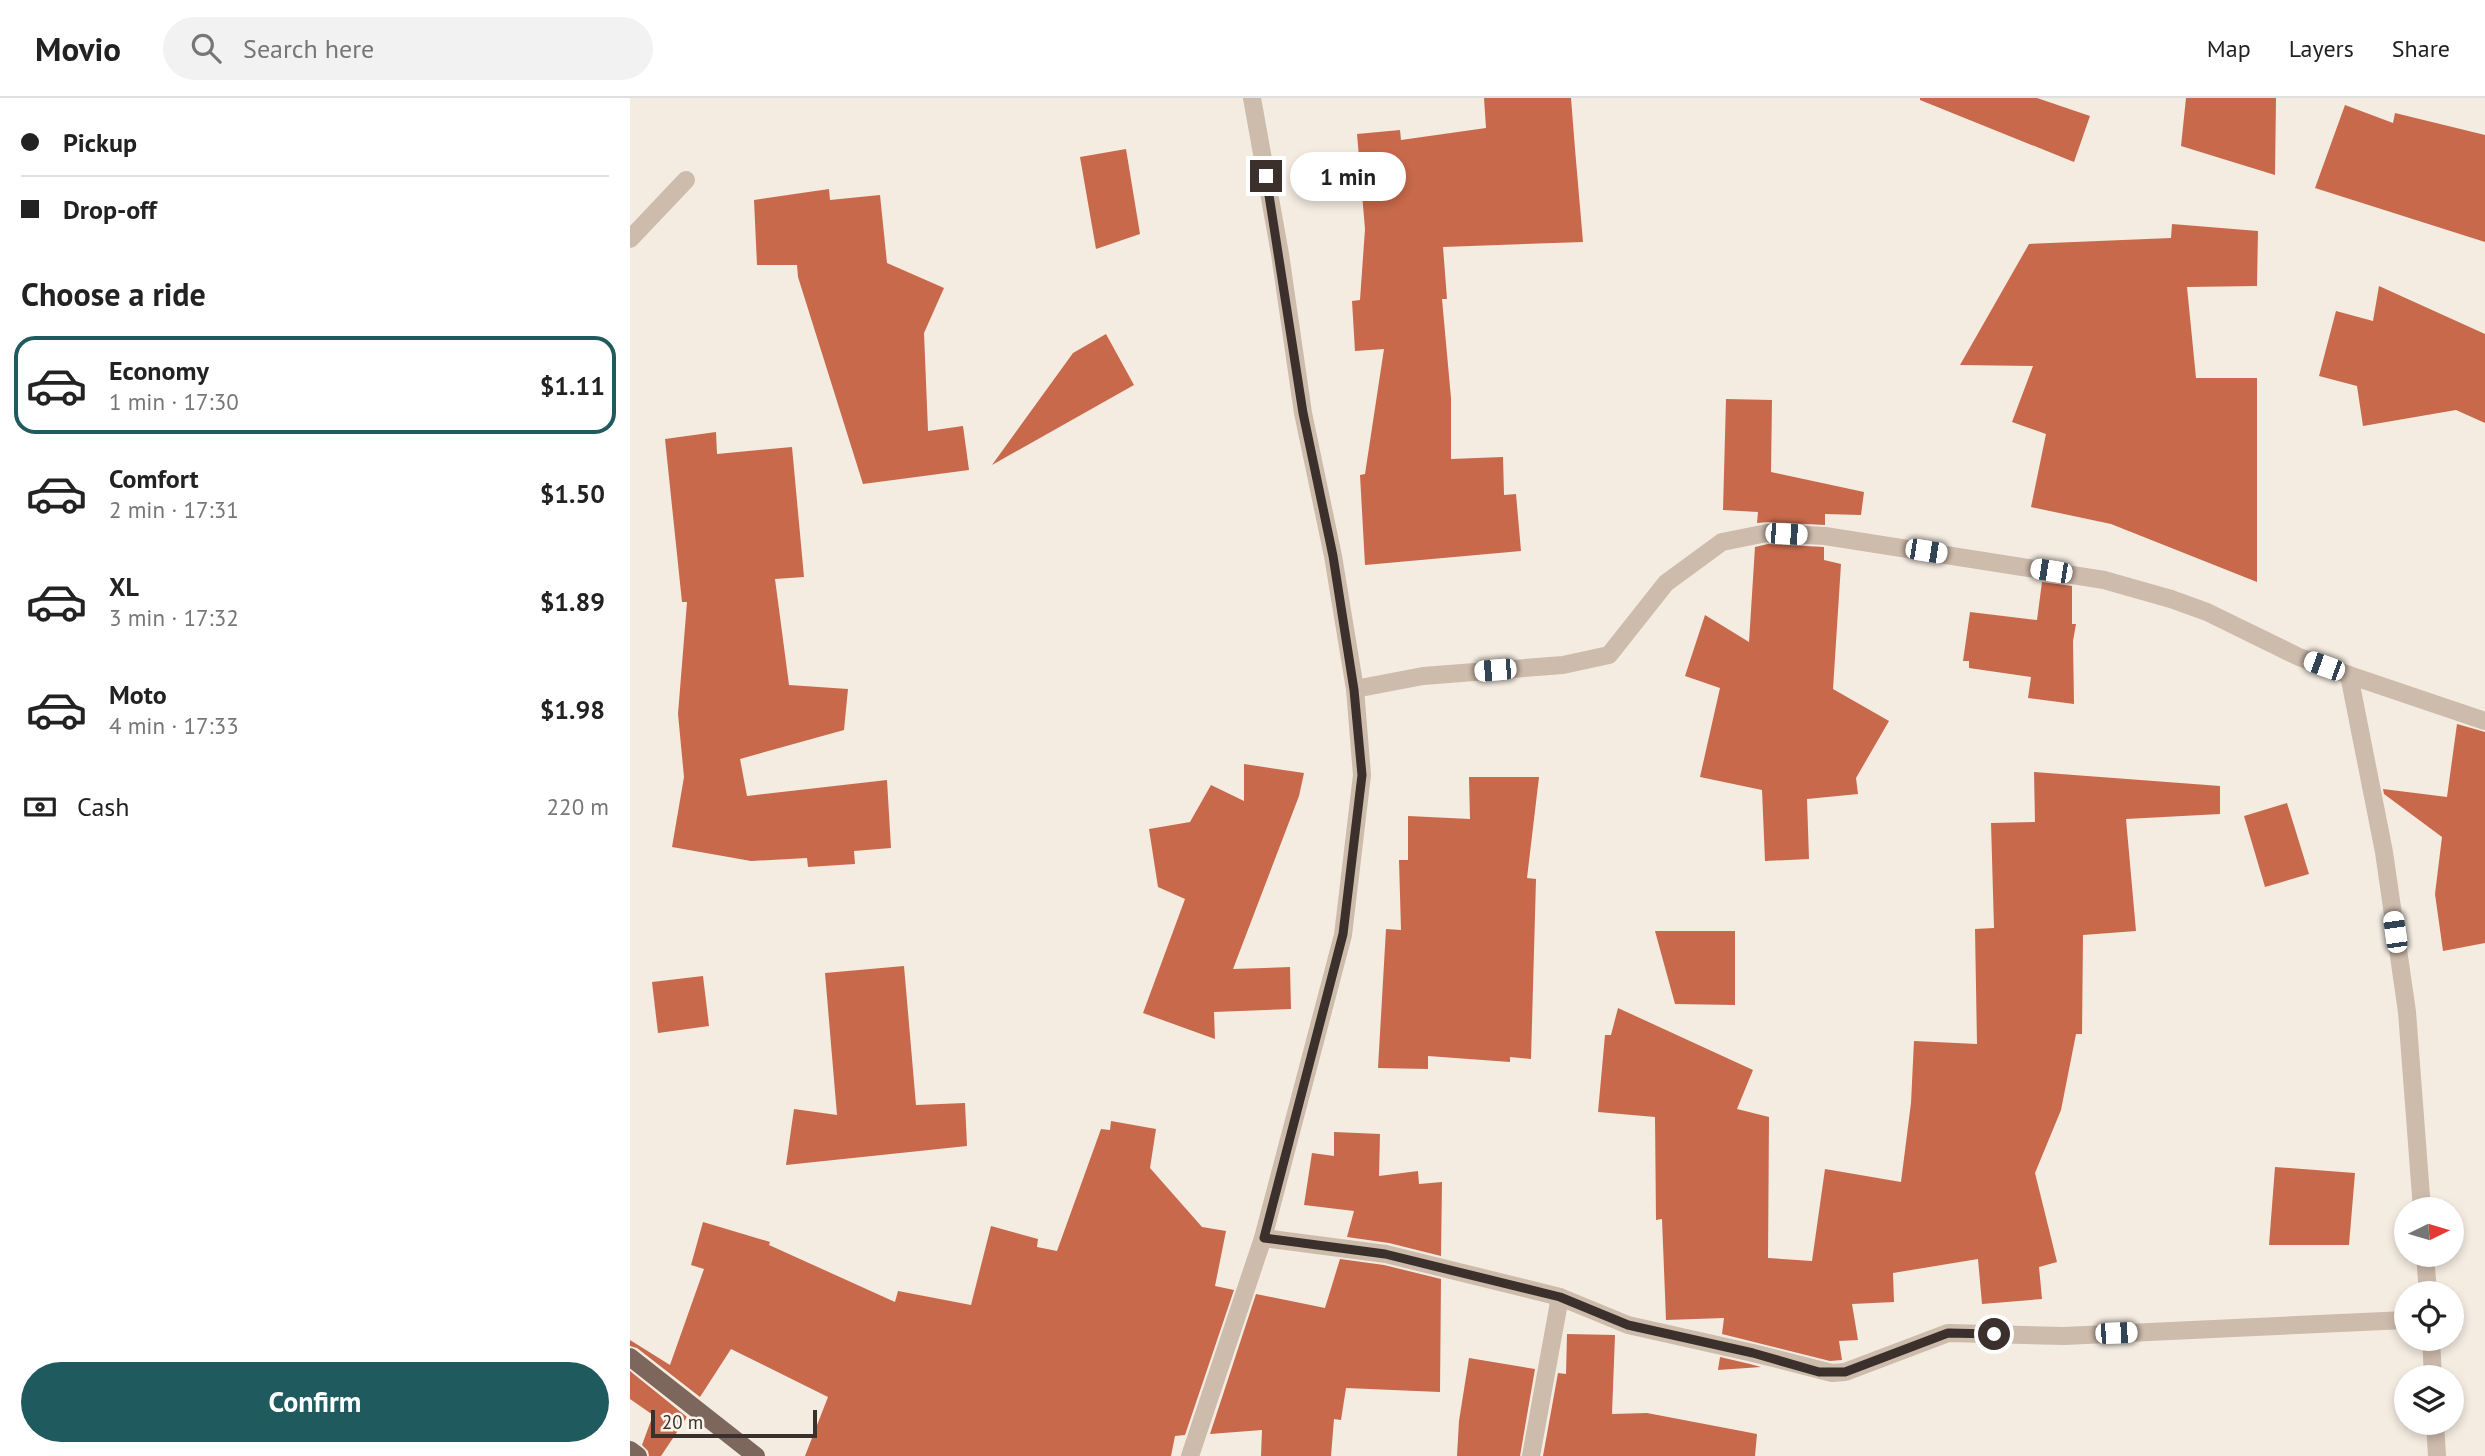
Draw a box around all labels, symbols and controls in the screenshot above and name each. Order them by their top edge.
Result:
search box [163,17,653,80]
text: Movio [35,27,121,70]
icon: search [187,29,225,67]
text: Search here [243,32,374,65]
text: Map [2207,33,2251,64]
text: Layers [2289,33,2354,64]
text: Share [2392,33,2450,64]
text: Pickup [63,126,137,159]
callout: 1 min [1290,152,1406,200]
route end [1250,160,1282,192]
text: 1 min [1320,162,1376,191]
text: Drop-off [63,193,157,226]
text: Choose a ride [21,273,206,315]
icon: car [25,354,88,417]
text: Economy [109,354,209,387]
text: $1.11 [540,369,605,402]
text: 1 min · 17:30 [109,387,239,416]
icon: car [25,462,88,525]
text: Comfort [109,462,199,495]
text: $1.50 [540,477,605,510]
text: 2 min · 17:31 [109,495,239,524]
car [1765,522,1808,546]
car [1904,537,1949,565]
car [2029,557,2074,585]
icon: car [25,570,88,633]
text: XL [109,570,139,603]
text: $1.89 [540,585,605,618]
text: 3 min · 17:32 [109,603,239,632]
car [2301,649,2348,683]
car [1474,658,1517,682]
icon: car [25,678,88,741]
text: Moto [109,678,167,711]
text: $1.98 [540,693,605,726]
text: 4 min · 17:33 [109,711,239,740]
icon: cash [21,788,59,826]
text: Cash [77,790,129,823]
text: 220 m [547,792,609,821]
car [2382,910,2409,954]
north arrow [2394,1197,2464,1267]
map controls [2394,1197,2464,1435]
button: locate [2394,1281,2464,1351]
route start [1978,1318,2010,1350]
car [2095,1322,2138,1344]
button: Confirm [21,1362,609,1442]
button: layers [2394,1365,2464,1435]
scale bar [651,1407,817,1439]
text: 20 m [662,1410,703,1434]

